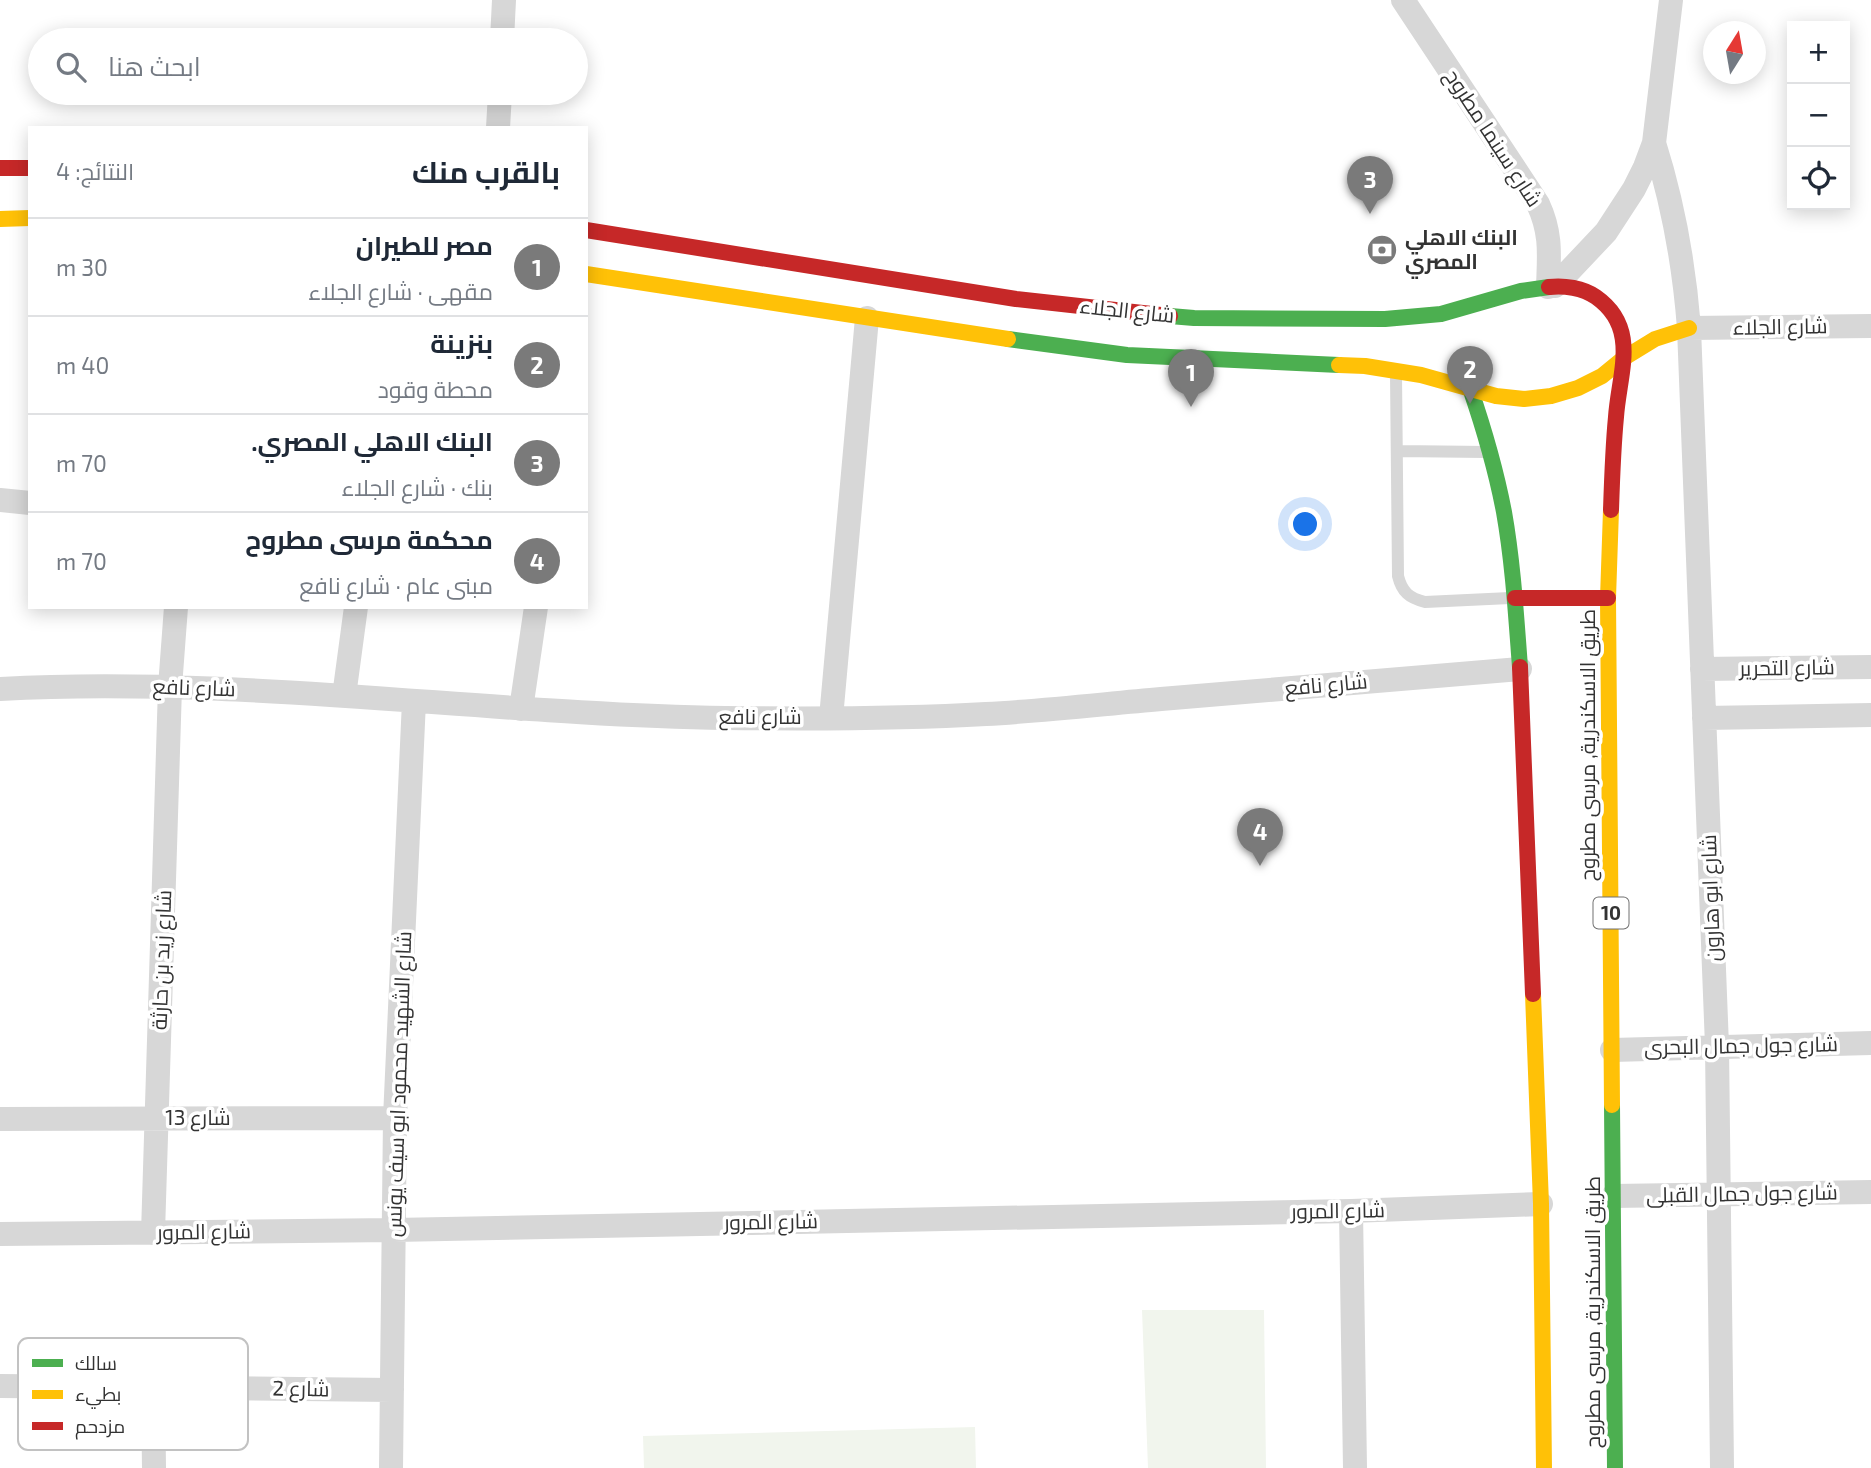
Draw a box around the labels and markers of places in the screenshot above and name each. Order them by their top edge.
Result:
pin: 3 [1347,156,1393,214]
place label: البنك الاهلي المصري [1405,224,1518,279]
bank icon: البنك الاهلي المصري [1365,233,1399,267]
pin: 2 [1447,346,1493,404]
pin: 1 [1168,349,1214,407]
pin: 4 [1237,808,1283,866]

